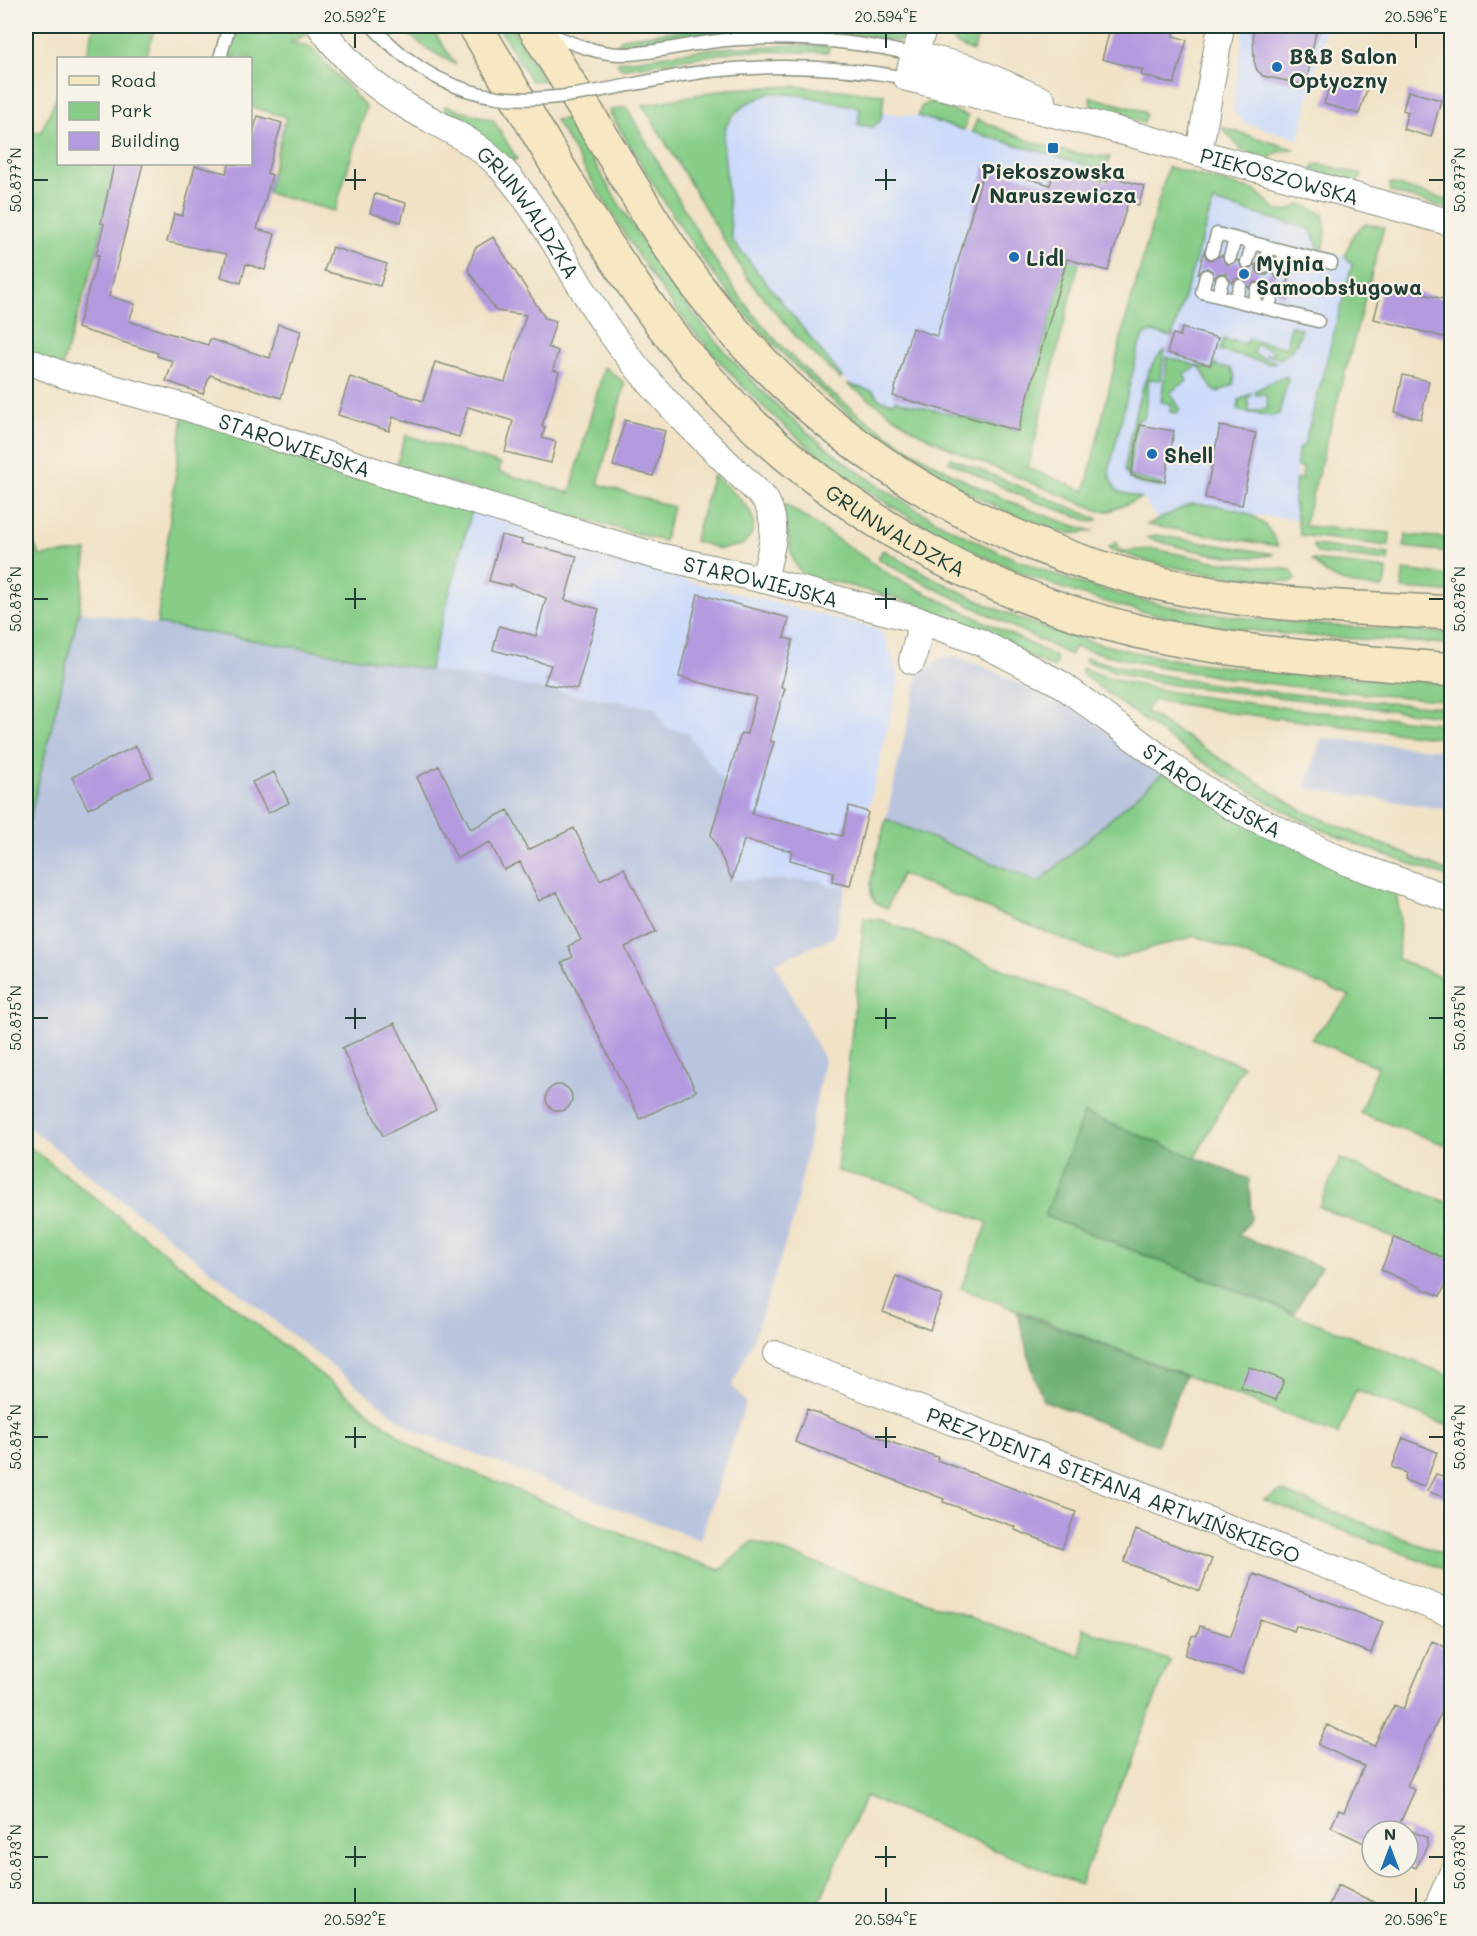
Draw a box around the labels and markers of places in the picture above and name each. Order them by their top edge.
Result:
place label: B&B Salon Optyczny [1289,42,1397,94]
marker: B&B Salon Optyczny [1270,60,1284,74]
marker: Piekoszowska / Naruszewicza [1046,141,1060,155]
place label: Piekoszowska / Naruszewicza [969,157,1137,208]
place label: Lidl [1026,244,1064,271]
place label: Myjnia Samoobsługowa [1256,249,1422,300]
marker: Lidl [1007,250,1021,264]
marker: Myjnia Samoobsługowa [1237,267,1251,281]
place label: Shell [1164,441,1213,468]
marker: Shell [1145,447,1159,461]

